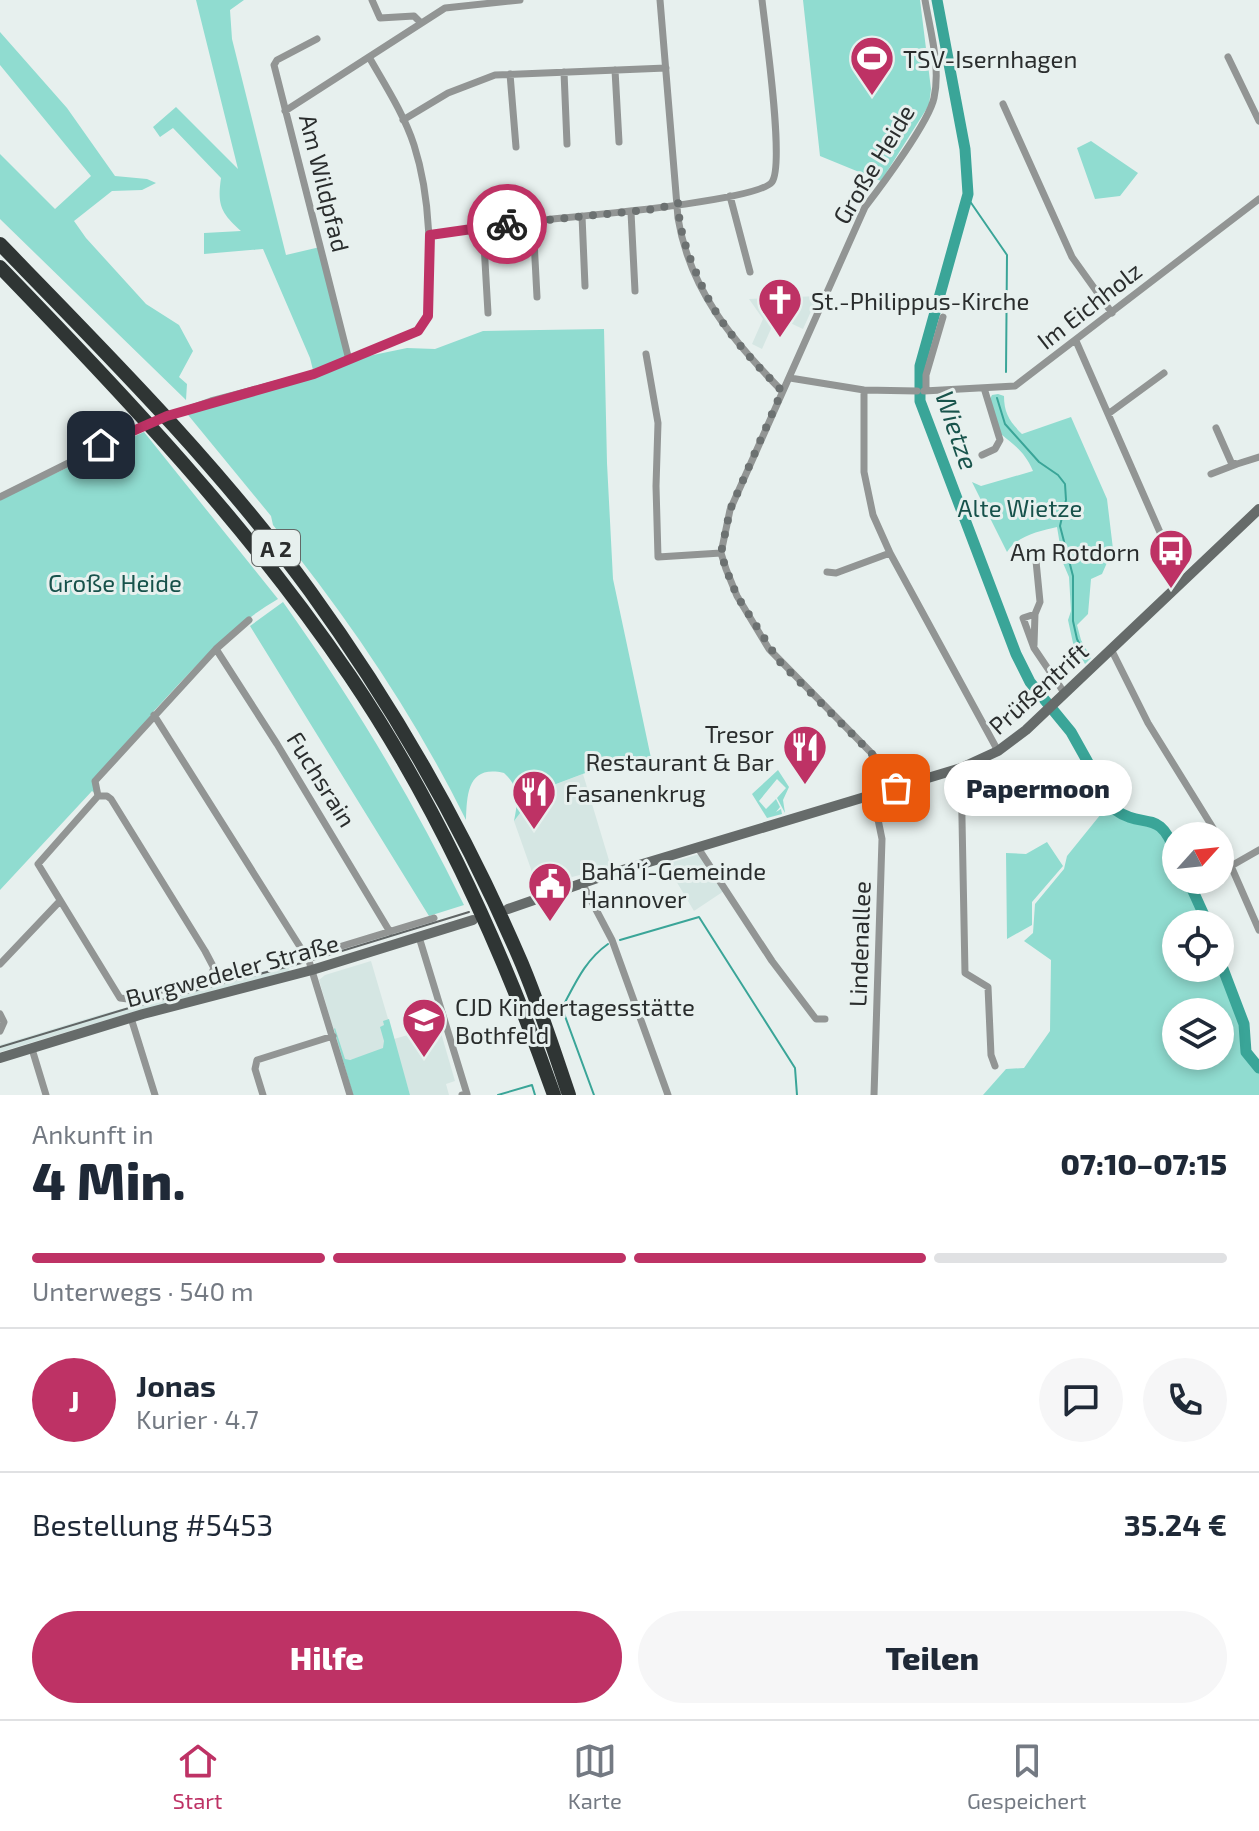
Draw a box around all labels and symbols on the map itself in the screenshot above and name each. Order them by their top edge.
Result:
sports icon: TSV-Isernhagen [848,34,896,97]
place label: TSV-Isernhagen [903,44,1077,73]
street label: Große Heide [826,99,920,229]
street label: Am Wildpfad [294,111,356,255]
courier [467,184,547,264]
street label: Im Eichholz [1031,255,1147,355]
church icon: St.-Philippus-Kirche [756,276,804,339]
place label: St.-Philippus-Kirche [811,286,1029,315]
water label: Wietze [930,386,986,474]
pin [67,411,135,479]
park label: Alte Wietze [958,493,1082,522]
bus stop icon: Am Rotdorn [1147,527,1195,590]
road number: A 2 [252,530,300,566]
place label: Am Rotdorn [1010,537,1140,566]
park label: Große Heide [48,568,182,597]
street label: Prüßentrift [982,636,1094,740]
place label: Tresor Restaurant & Bar [585,719,774,776]
restaurant icon: Tresor Restaurant & Bar [781,723,829,786]
street label: Fuchsrain [281,726,363,832]
pin [862,754,930,822]
callout: Papermoon [944,760,1132,816]
restaurant icon: Fasanenkrug [510,768,558,831]
place label: Fasanenkrug [565,778,706,807]
north arrow [1162,822,1234,894]
place label: Bahá'í-Gemeinde Hannover [581,856,766,913]
public building icon: Bahá'í-Gemeinde Hannover [526,860,574,923]
street label: Lindenallee [842,881,876,1007]
street label: Burgwedeler Straße [122,928,342,1012]
place label: CJD Kindertagesstätte Bothfeld [455,992,695,1049]
school or university icon: CJD Kindertagesstätte Bothfeld [400,996,448,1059]

